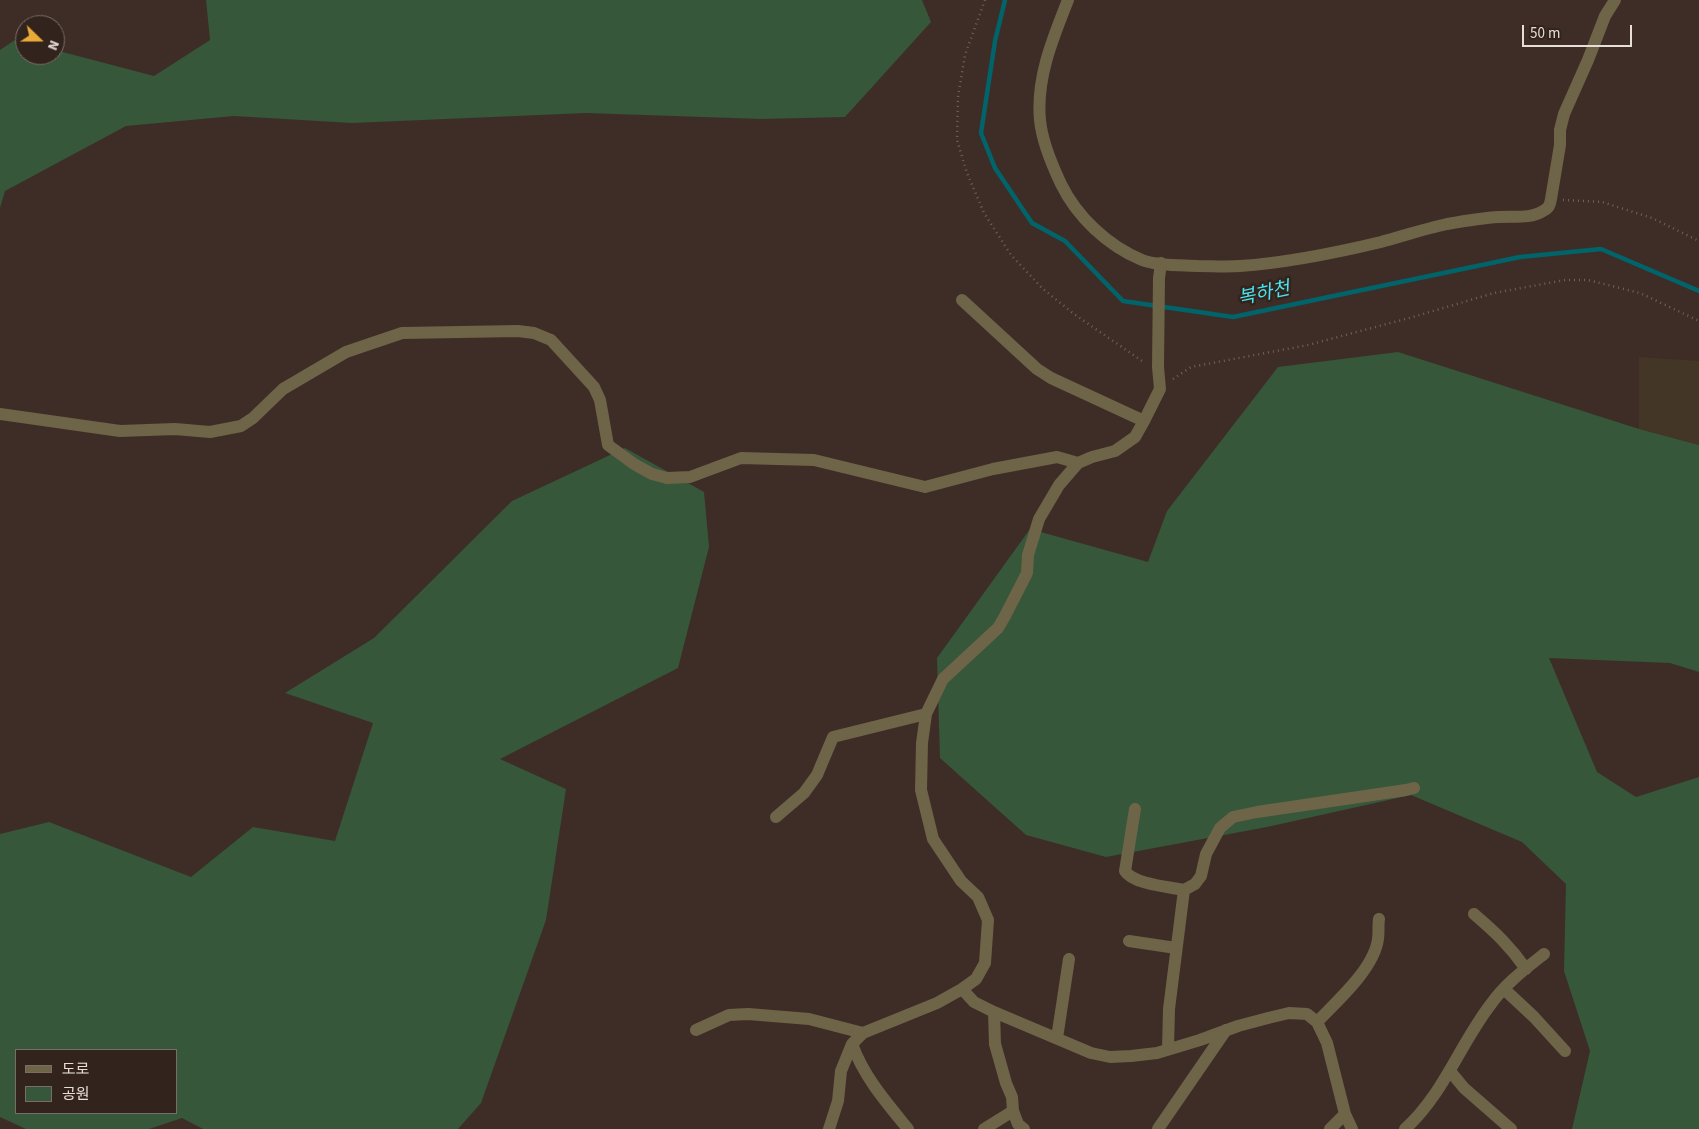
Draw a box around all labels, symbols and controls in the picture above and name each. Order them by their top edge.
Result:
north arrow [15,15,65,65]
scale bar [1524,15,1634,47]
text: 50 m [1530,23,1560,44]
text: N [42,37,64,53]
water label: 복하천 [1236,278,1292,312]
legend [15,1049,178,1114]
text: 도로 [62,1059,90,1080]
text: 공원 [62,1084,90,1105]

